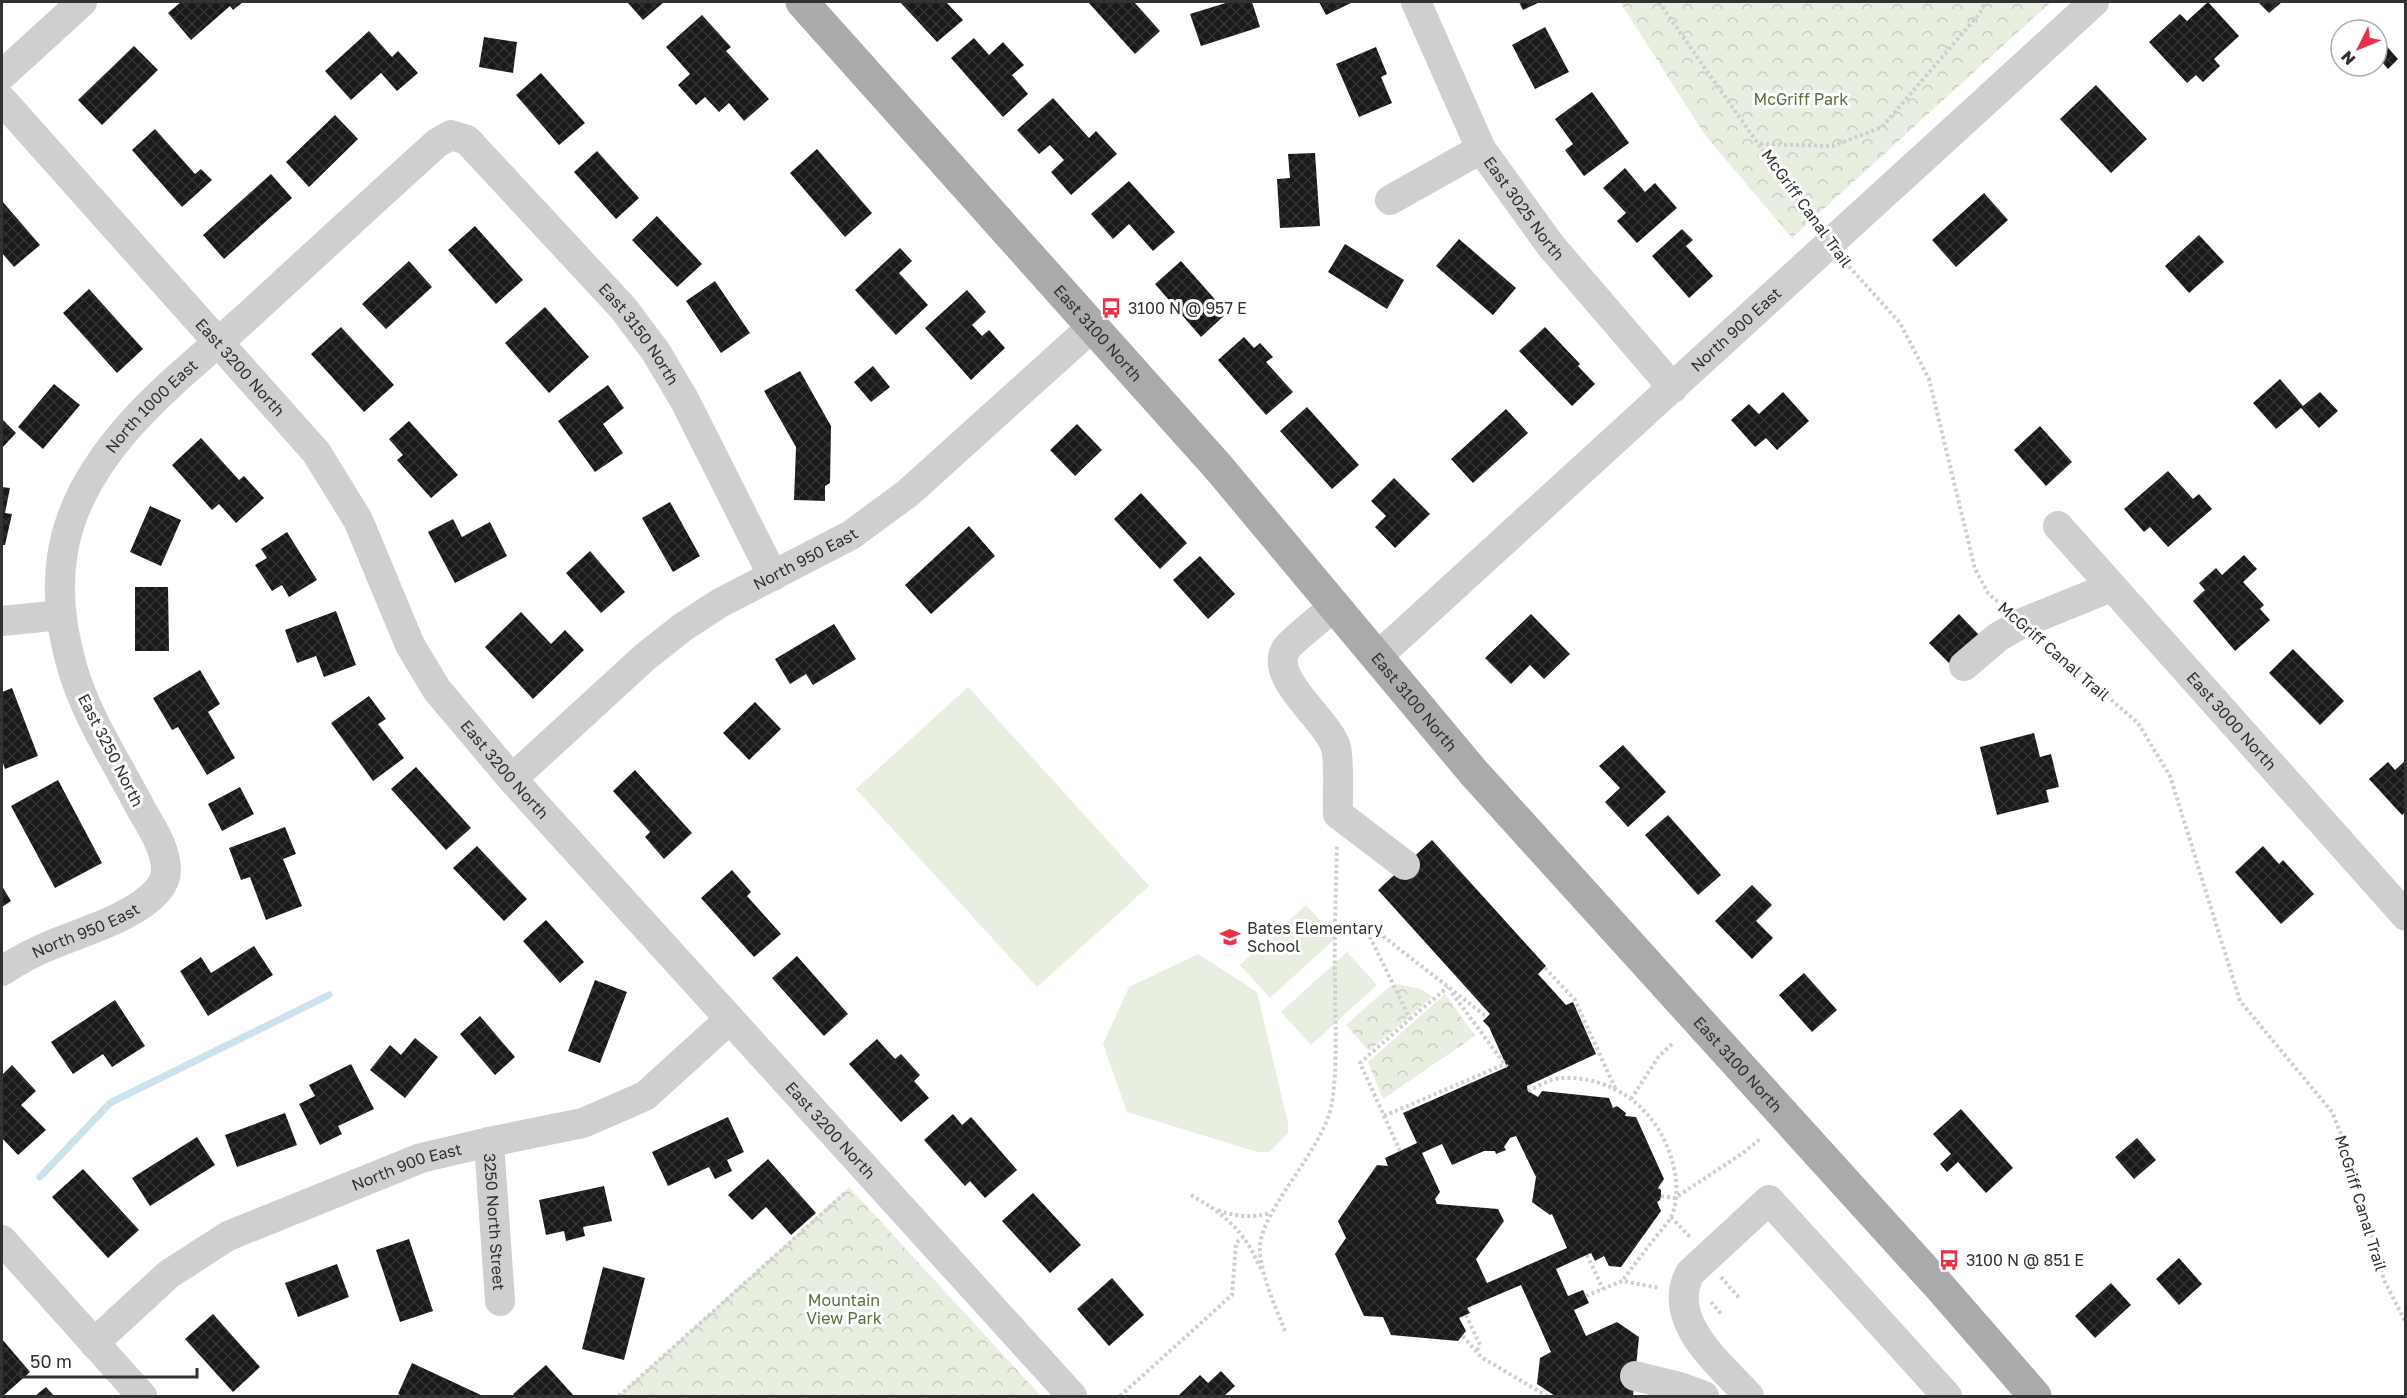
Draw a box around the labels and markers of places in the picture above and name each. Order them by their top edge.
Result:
bus stop icon: 3100 N @ 957 E [1099,296,1123,320]
place label: 3100 N @ 957 E [1128,298,1247,318]
place label: Bates Elementary School [1247,918,1383,956]
school or university icon: Bates Elementary School [1218,925,1242,949]
bus stop icon: 3100 N @ 851 E [1937,1248,1961,1272]
place label: 3100 N @ 851 E [1966,1250,2084,1270]

